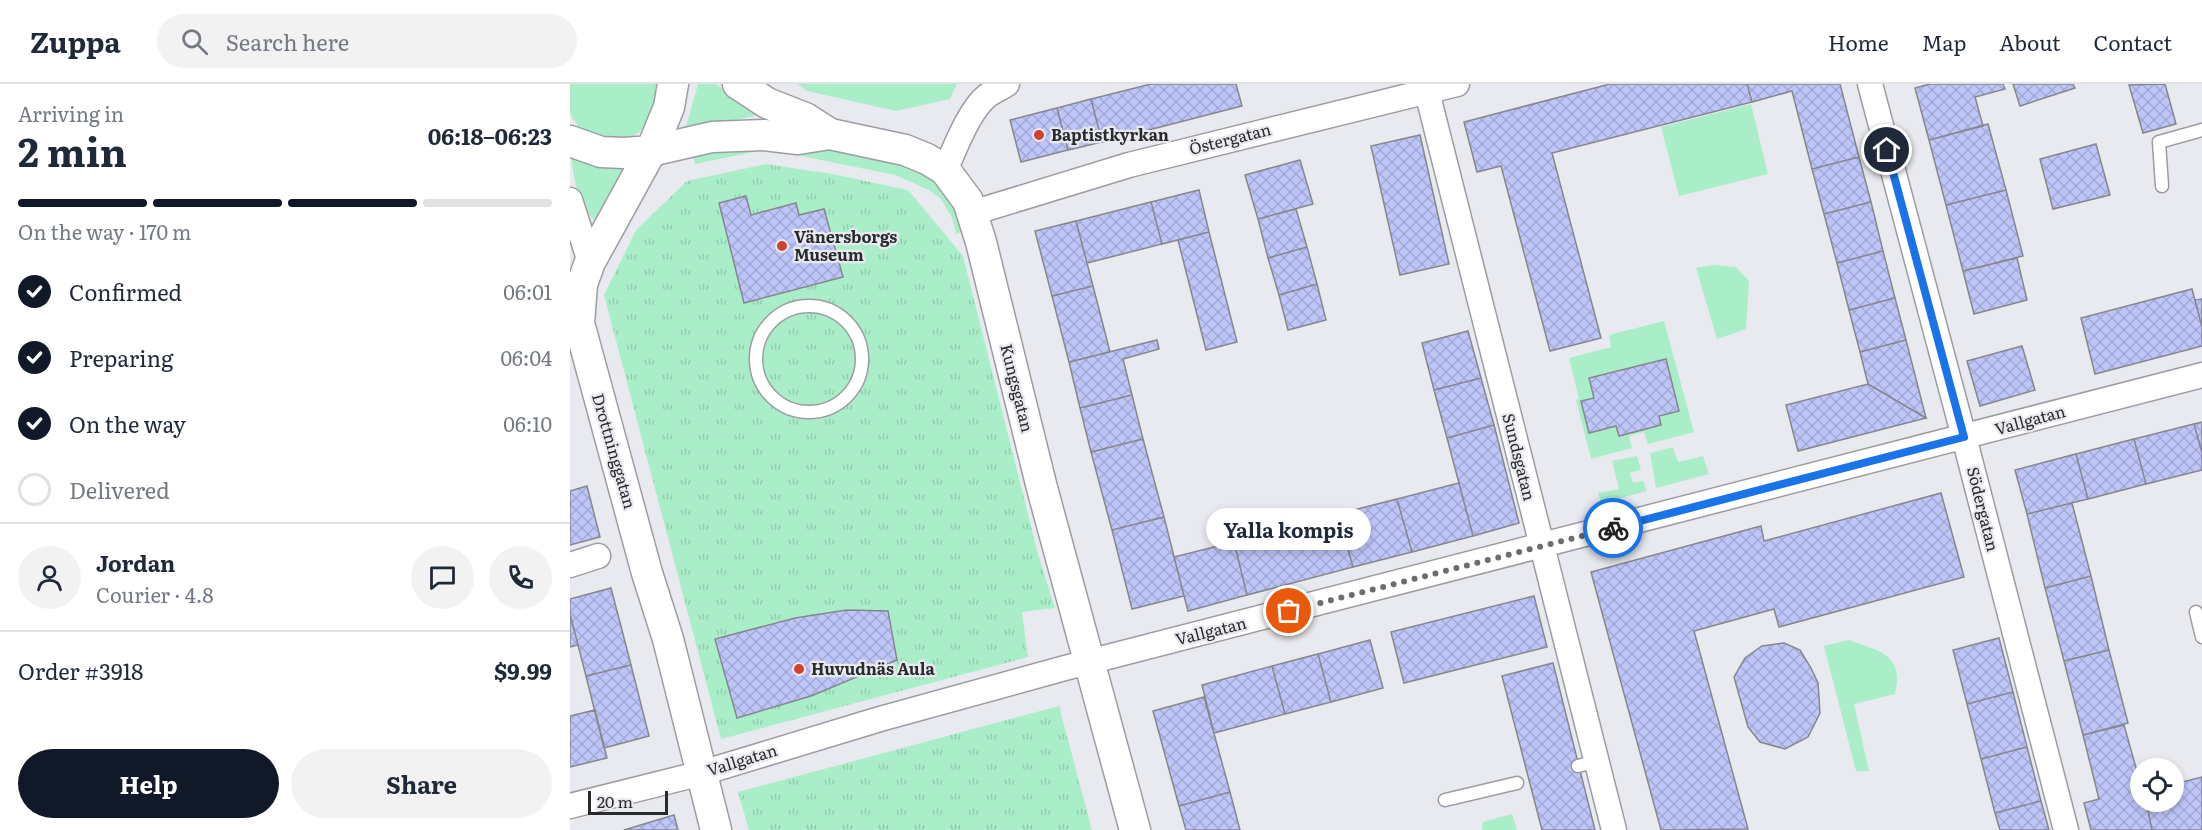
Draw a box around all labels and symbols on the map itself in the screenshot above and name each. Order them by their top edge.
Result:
street label: Östergatan [1186,116,1274,160]
place label: Baptistkyrkan [1051,122,1169,146]
pin [1861,124,1912,175]
marker: Baptistkyrkan [1032,128,1046,142]
place label: Vänersborgs Museum [794,224,897,266]
marker: Vänersborgs Museum [775,239,789,253]
street label: Kungsgatan [995,341,1041,435]
street label: Drottninggatan [587,390,643,512]
street label: Vallgatan [1992,398,2068,440]
street label: Sundsgatan [1498,411,1543,503]
street label: Södergatan [1962,464,2006,554]
courier [1583,498,1643,558]
callout: Yalla kompis [1206,509,1371,551]
pin [1263,585,1314,636]
street label: Vallgatan [1173,610,1249,650]
place label: Huvudnäs Aula [811,656,935,680]
marker: Huvudnäs Aula [792,662,806,676]
street label: Vallgatan [704,737,780,781]
scale bar [588,788,668,816]

